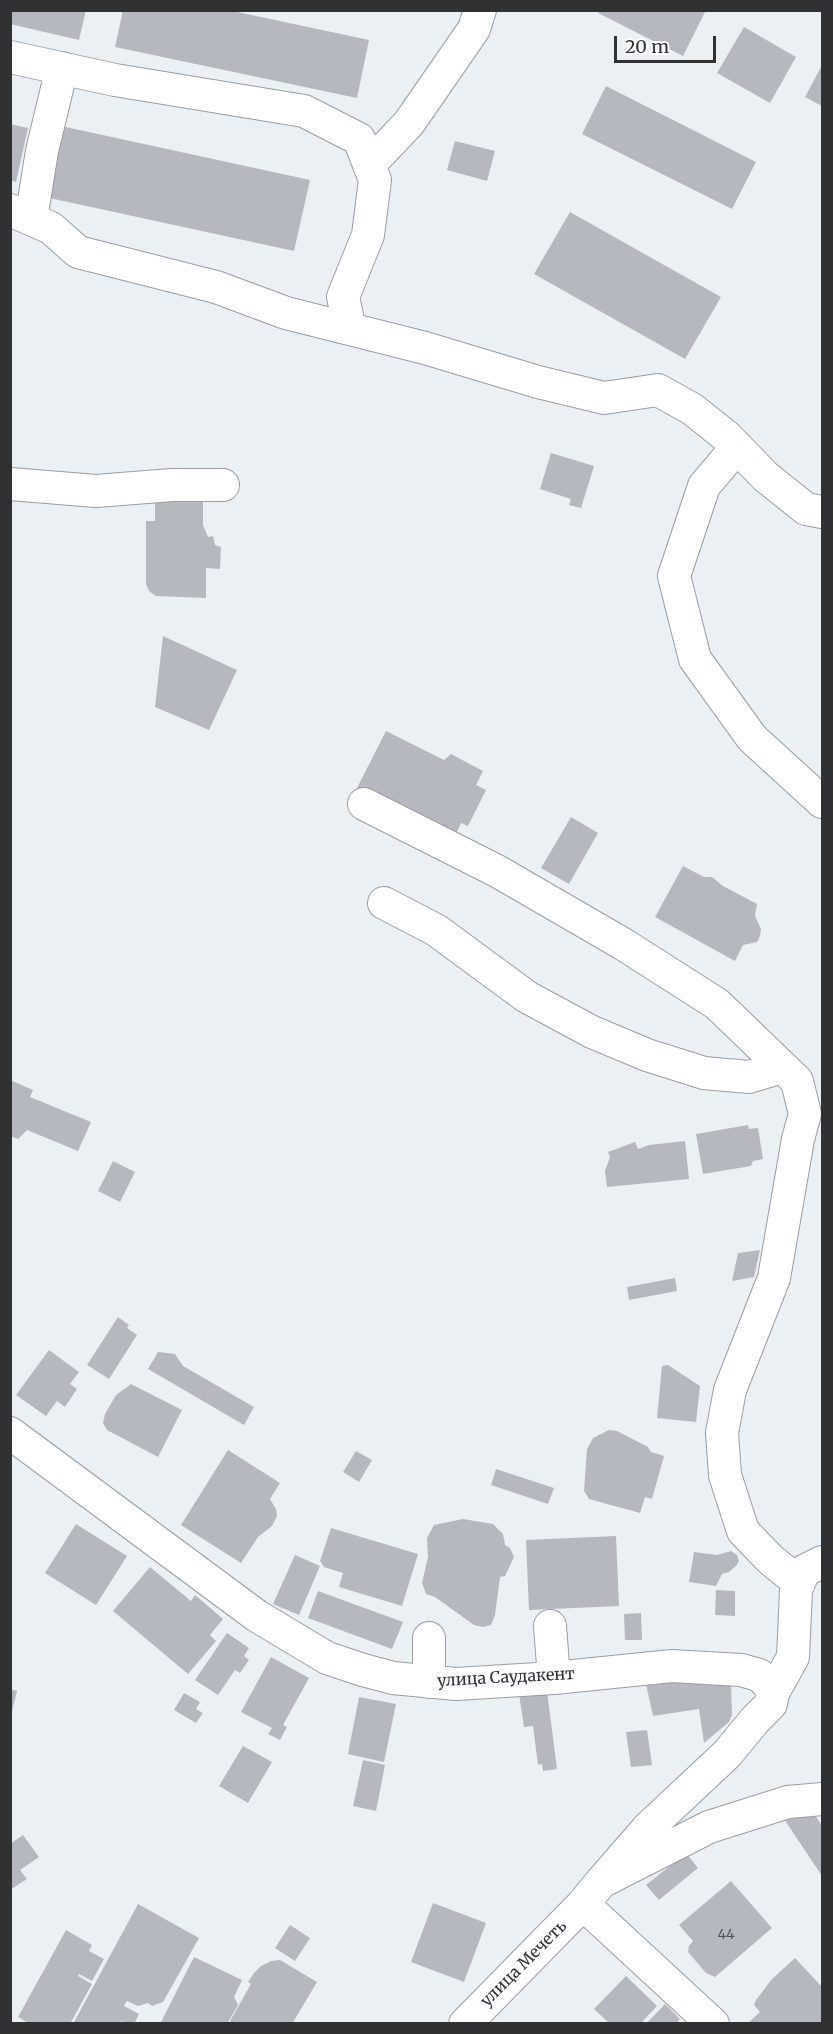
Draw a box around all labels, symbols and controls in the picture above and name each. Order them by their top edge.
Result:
scale bar [617,24,719,62]
text: 20 m [625,35,669,58]
street label: улица Саудакент [437,1665,575,1691]
street label: улица Мечеть [477,1917,571,2011]
house number: 44 [717,1927,735,1943]

